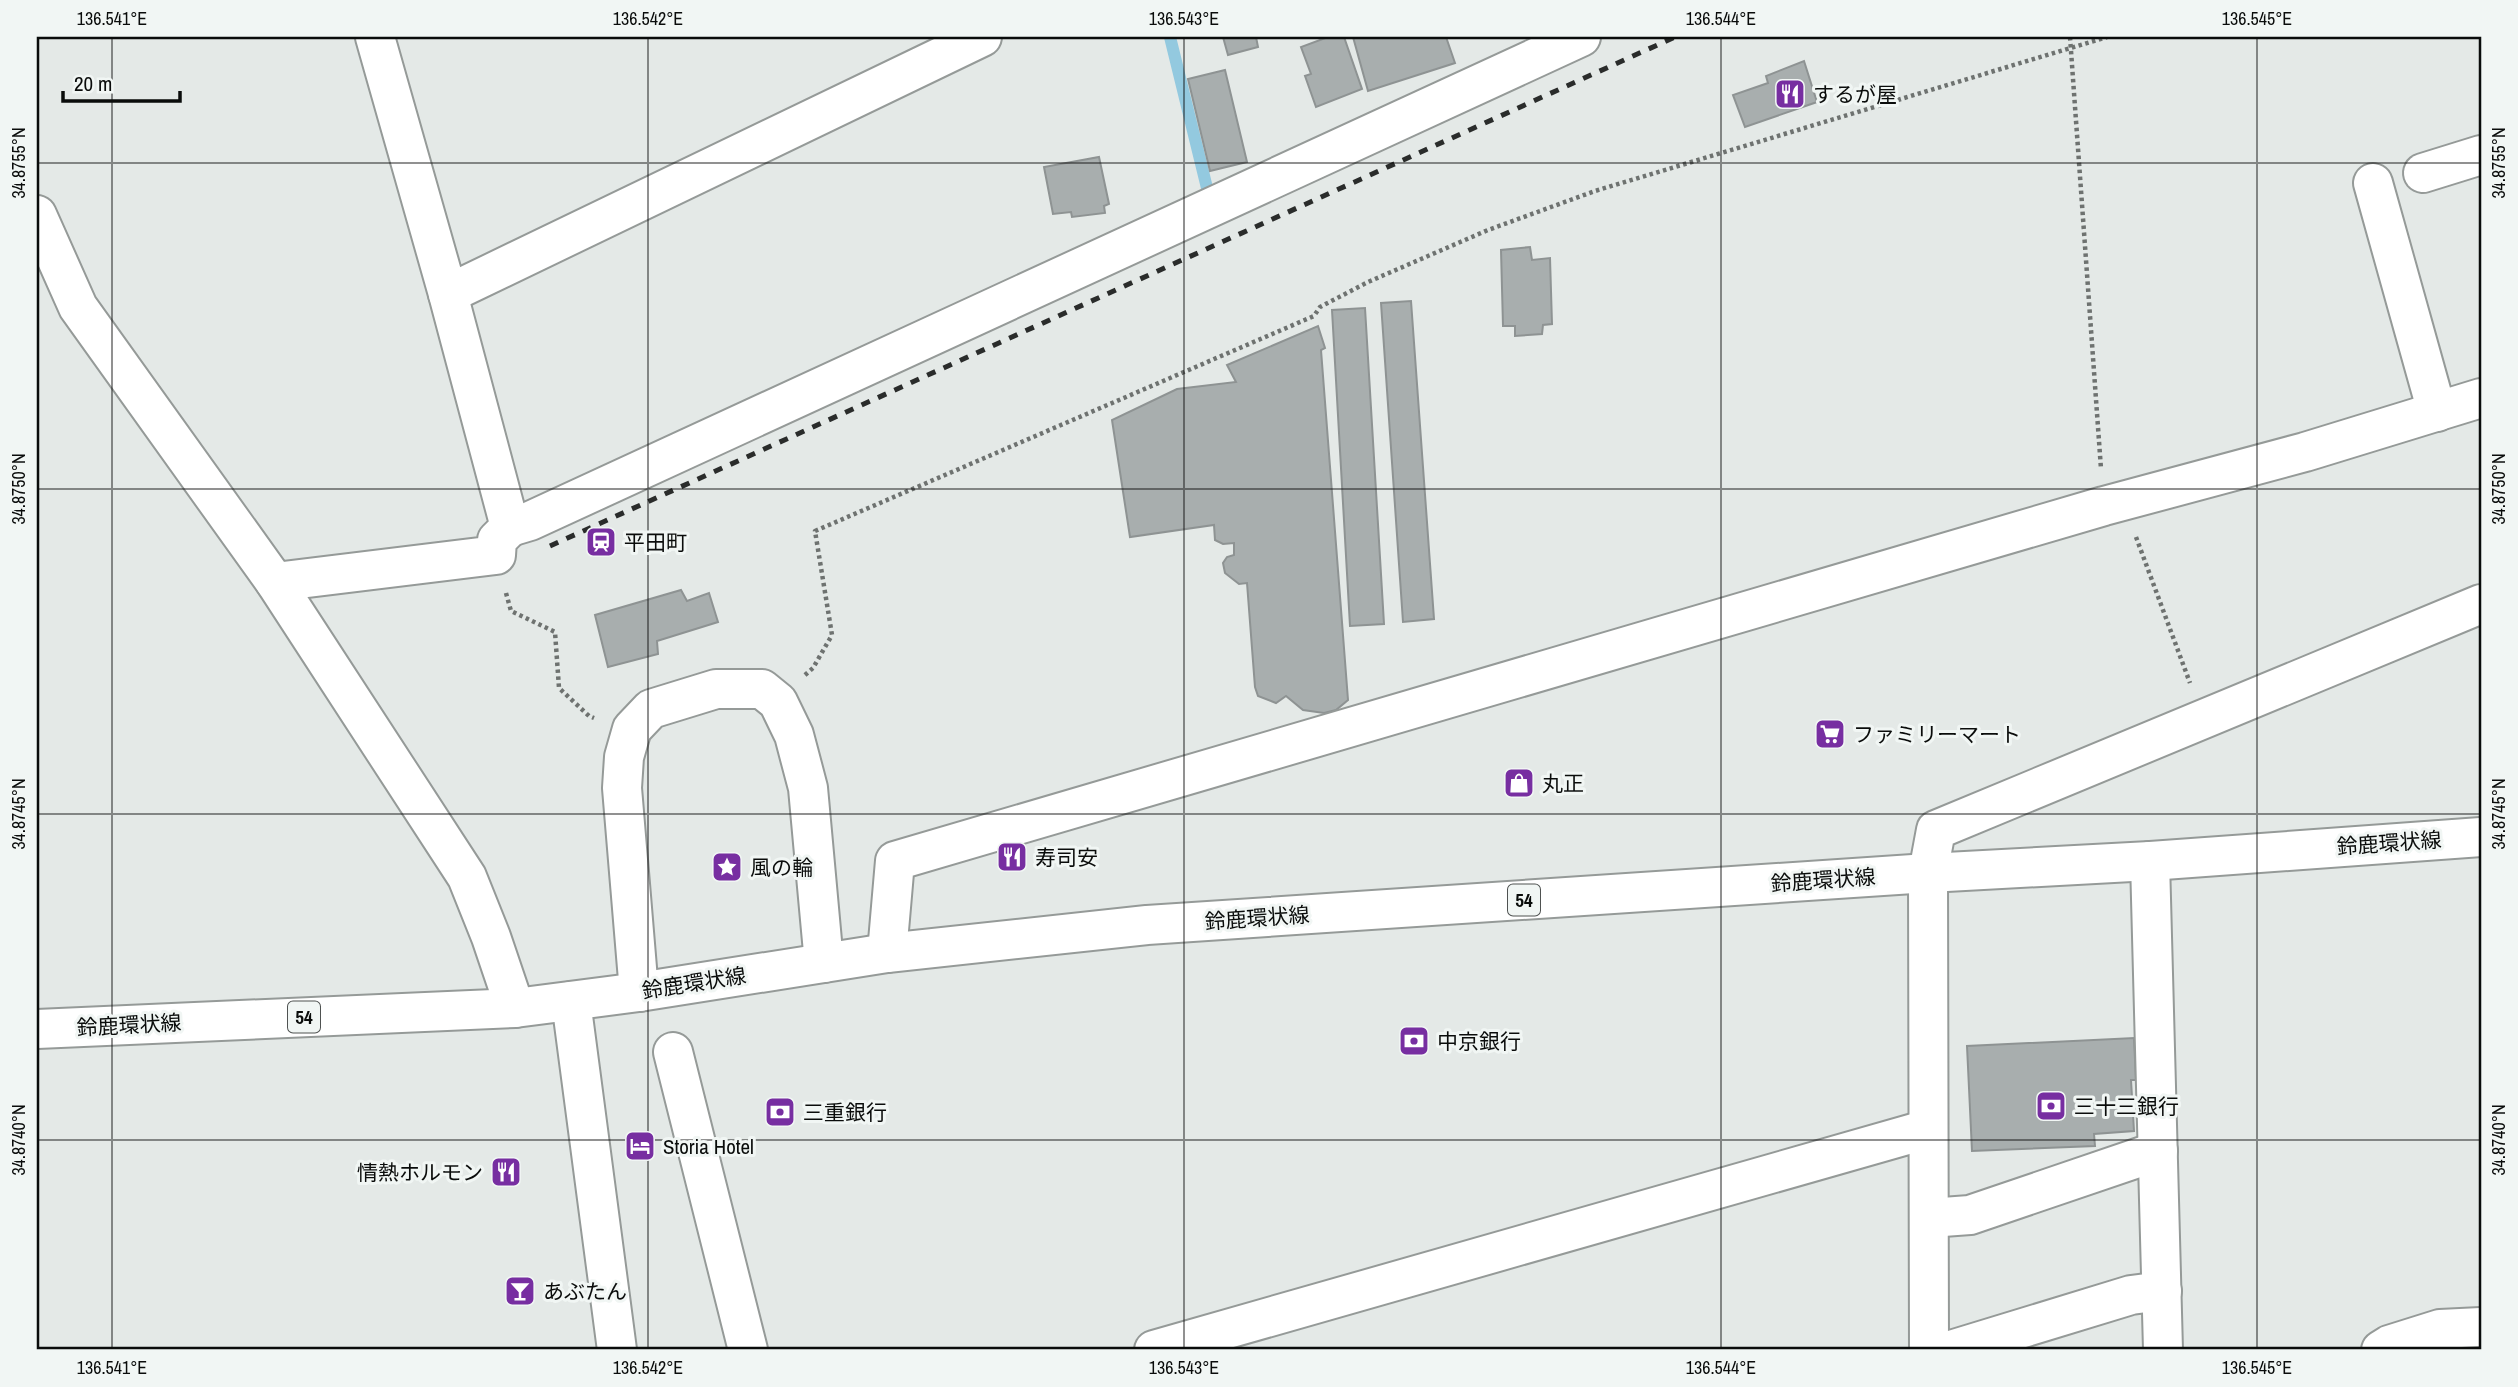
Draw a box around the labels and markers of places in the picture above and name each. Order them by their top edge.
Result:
restaurant icon: するが屋 [1773,77,1807,111]
place label: するが屋 [1813,80,1897,109]
station icon: 平田町 [584,525,618,559]
place label: 平田町 [624,528,687,557]
supermarket icon: ファミリーマート [1813,717,1847,751]
place label: ファミリーマート [1853,720,2021,749]
shop icon: 丸正 [1502,766,1536,800]
place label: 丸正 [1542,769,1584,798]
restaurant icon: 寿司安 [995,840,1029,874]
place label: 寿司安 [1035,843,1098,872]
place icon: 風の輪 [710,850,744,884]
place label: 風の輪 [750,853,813,882]
bank icon: 中京銀行 [1397,1024,1431,1058]
place label: 中京銀行 [1437,1027,1521,1056]
bank icon: 三十三銀行 [2034,1089,2068,1123]
place label: 三十三銀行 [2074,1092,2179,1121]
bank icon: 三重銀行 [763,1095,797,1129]
place label: 三重銀行 [803,1098,887,1127]
hotel icon: Storia Hotel [623,1129,657,1163]
place label: Storia Hotel [663,1132,754,1161]
restaurant icon: 情熱ホルモン [489,1155,523,1189]
place label: 情熱ホルモン [357,1158,483,1187]
bar icon: あぶたん [503,1274,537,1308]
place label: あぶたん [543,1277,627,1306]

